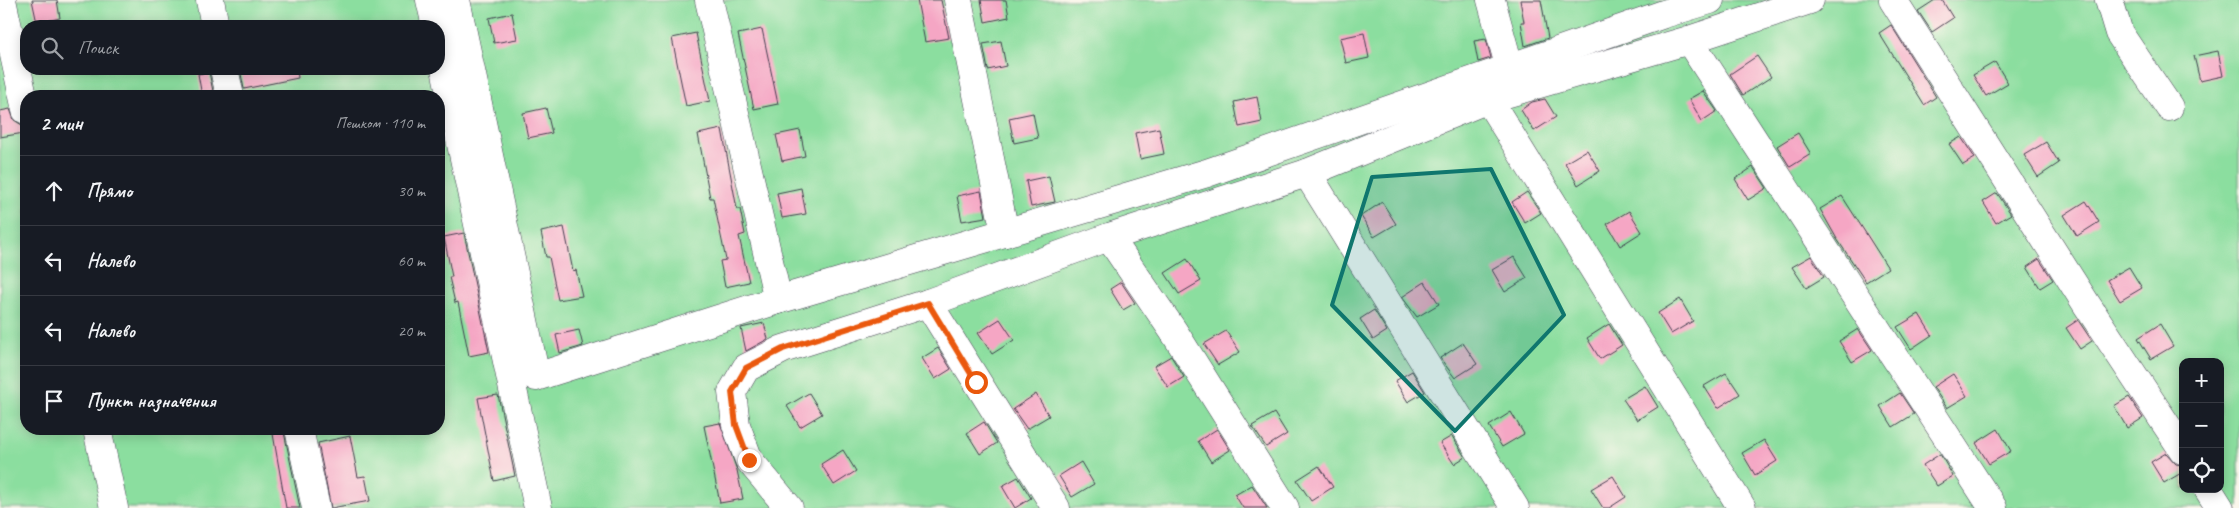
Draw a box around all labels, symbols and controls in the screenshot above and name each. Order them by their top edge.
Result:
search box [20,20,445,75]
icon: search [38,34,66,62]
text: Поиск [78,36,118,60]
text: 2 мин [40,110,83,136]
text: Пешком · 110 m [336,113,425,133]
icon: ahead [40,177,68,205]
text: Прямо [87,179,132,203]
text: 30 m [398,181,425,201]
icon: left [40,247,68,275]
text: Налево [87,249,135,273]
text: 60 m [398,251,425,271]
icon: left [40,317,68,345]
text: Налево [87,319,135,343]
text: 20 m [398,321,425,341]
map controls [2179,358,2224,493]
button: + [2179,358,2224,403]
route start [965,371,988,394]
icon: arrive [40,387,68,415]
text: Пункт назначения [87,389,216,413]
button: − [2179,403,2224,448]
button: locate [2179,448,2224,493]
route end [738,449,761,472]

